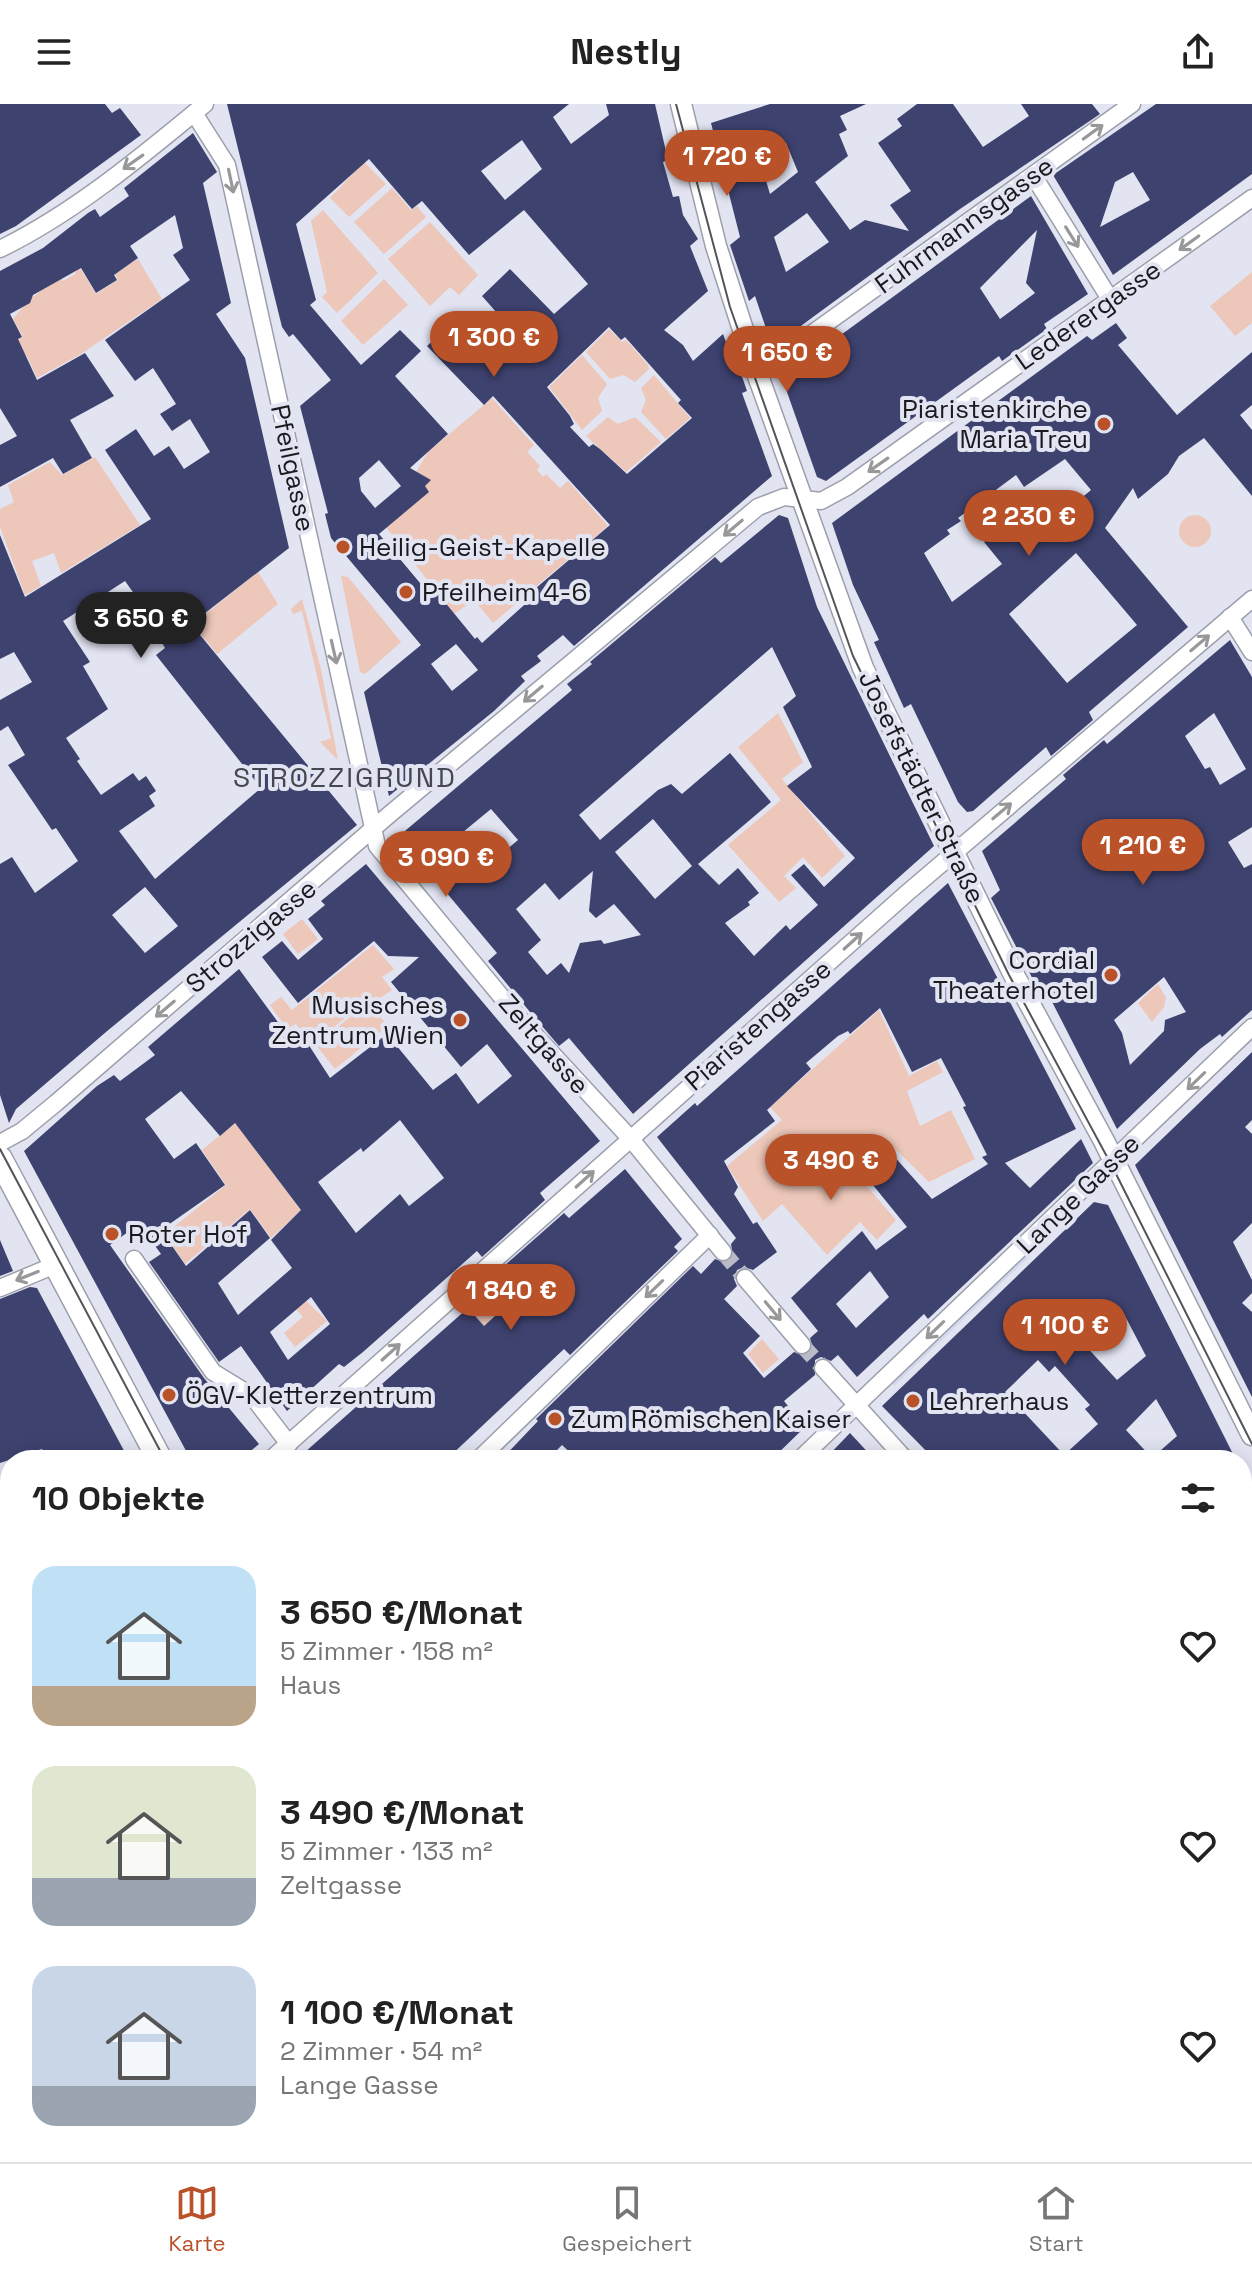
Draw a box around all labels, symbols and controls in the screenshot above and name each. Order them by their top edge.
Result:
text: Nestly [570,29,682,75]
icon: menu [32,30,76,74]
icon: share [1176,30,1220,74]
one-way arrow [1082,124,1104,140]
pin: 1 720 € [653,130,801,198]
text: 1 720 € [682,139,772,173]
street label: Fuhrmannsgasse [868,149,1060,301]
one-way arrow [123,154,145,170]
one-way arrow [224,167,239,193]
one-way arrow [1064,225,1080,248]
one-way arrow [1178,235,1200,251]
street label: Lederergasse [1009,252,1167,378]
pin: 1 300 € [420,311,568,379]
text: 1 300 € [448,320,540,354]
pin: 1 650 € [713,326,861,394]
text: 1 650 € [741,335,833,369]
place label: Piaristenkirche Maria Treu [902,392,1088,456]
street label: Pfeilgasse [263,401,323,535]
marker: Piaristenkirche Maria Treu [1095,415,1113,433]
one-way arrow [867,457,889,473]
pin: 2 230 € [955,490,1103,558]
text: 2 230 € [982,499,1076,533]
one-way arrow [723,519,743,537]
place label: Heilig-Geist-Kapelle [359,530,606,564]
marker: Heilig-Geist-Kapelle [334,538,352,556]
place label: Pfeilheim 4-6 [422,575,587,609]
marker: Pfeilheim 4-6 [397,583,415,601]
pin: 3 650 € [67,592,215,660]
text: 3 650 € [93,601,189,635]
one-way arrow [1189,634,1210,652]
one-way arrow [327,639,342,664]
street label: Josefstädter Straße [851,665,993,909]
one-way arrow [523,686,544,703]
district label: STROZZIGRUND [233,759,457,795]
one-way arrow [991,802,1011,820]
pin: 1 210 € [1069,819,1217,887]
text: 1 210 € [1100,828,1186,862]
pin: 3 090 € [372,831,520,899]
text: 3 090 € [398,840,494,874]
street label: Strozzigasse [179,871,323,1001]
one-way arrow [843,932,863,950]
place label: Cordial Theaterhotel [933,943,1095,1007]
street label: Piaristengasse [678,952,838,1098]
marker: Cordial Theaterhotel [1102,966,1120,984]
street label: Zeltgasse [491,987,597,1101]
place label: Musisches Zentrum Wien [271,988,444,1052]
one-way arrow [156,1000,176,1018]
marker: Musisches Zentrum Wien [451,1011,469,1029]
one-way arrow [1186,1072,1206,1091]
street label: Lange Gasse [1009,1127,1147,1261]
pin: 3 490 € [757,1134,905,1202]
text: 3 490 € [783,1143,879,1177]
one-way arrow [574,1170,594,1188]
place label: Roter Hof [128,1217,247,1251]
marker: Roter Hof [103,1225,121,1243]
pin: 1 840 € [437,1264,585,1332]
one-way arrow [15,1270,40,1285]
text: 1 840 € [465,1273,557,1307]
one-way arrow [644,1280,664,1299]
pin: 1 100 € [991,1299,1139,1367]
one-way arrow [764,1301,782,1321]
text: 1 100 € [1021,1308,1109,1342]
one-way arrow [925,1320,945,1339]
one-way arrow [380,1343,401,1362]
place label: ÖGV-Kletterzentrum [185,1378,433,1412]
place label: Lehrerhaus [929,1384,1069,1418]
marker: ÖGV-Kletterzentrum [160,1386,178,1404]
marker: Lehrerhaus [904,1392,922,1410]
place label: Zum Römischen Kaiser [571,1402,851,1436]
marker: Zum Römischen Kaiser [546,1410,564,1428]
icon: filters [1176,1476,1220,1520]
text: 10 Objekte [32,1477,205,1520]
text: 3 650 €/Monat [280,1591,523,1634]
icon: home [96,1598,192,1694]
icon: heart [1176,1624,1220,1668]
text: 5 Zimmer · 158 m² [280,1634,493,1668]
text: Haus [280,1668,341,1702]
text: 3 490 €/Monat [280,1791,525,1834]
icon: home [96,1798,192,1894]
icon: heart [1176,1824,1220,1868]
text: 5 Zimmer · 133 m² [280,1834,493,1868]
text: Zeltgasse [280,1868,402,1902]
text: 1 100 €/Monat [280,1991,514,2034]
icon: home [96,1998,192,2094]
icon: heart [1176,2024,1220,2068]
text: 2 Zimmer · 54 m² [280,2034,482,2068]
text: Lange Gasse [280,2068,439,2102]
tab: Karte [168,2181,226,2257]
tab: Gespeichert [562,2181,692,2257]
tab: Start [1029,2181,1084,2257]

